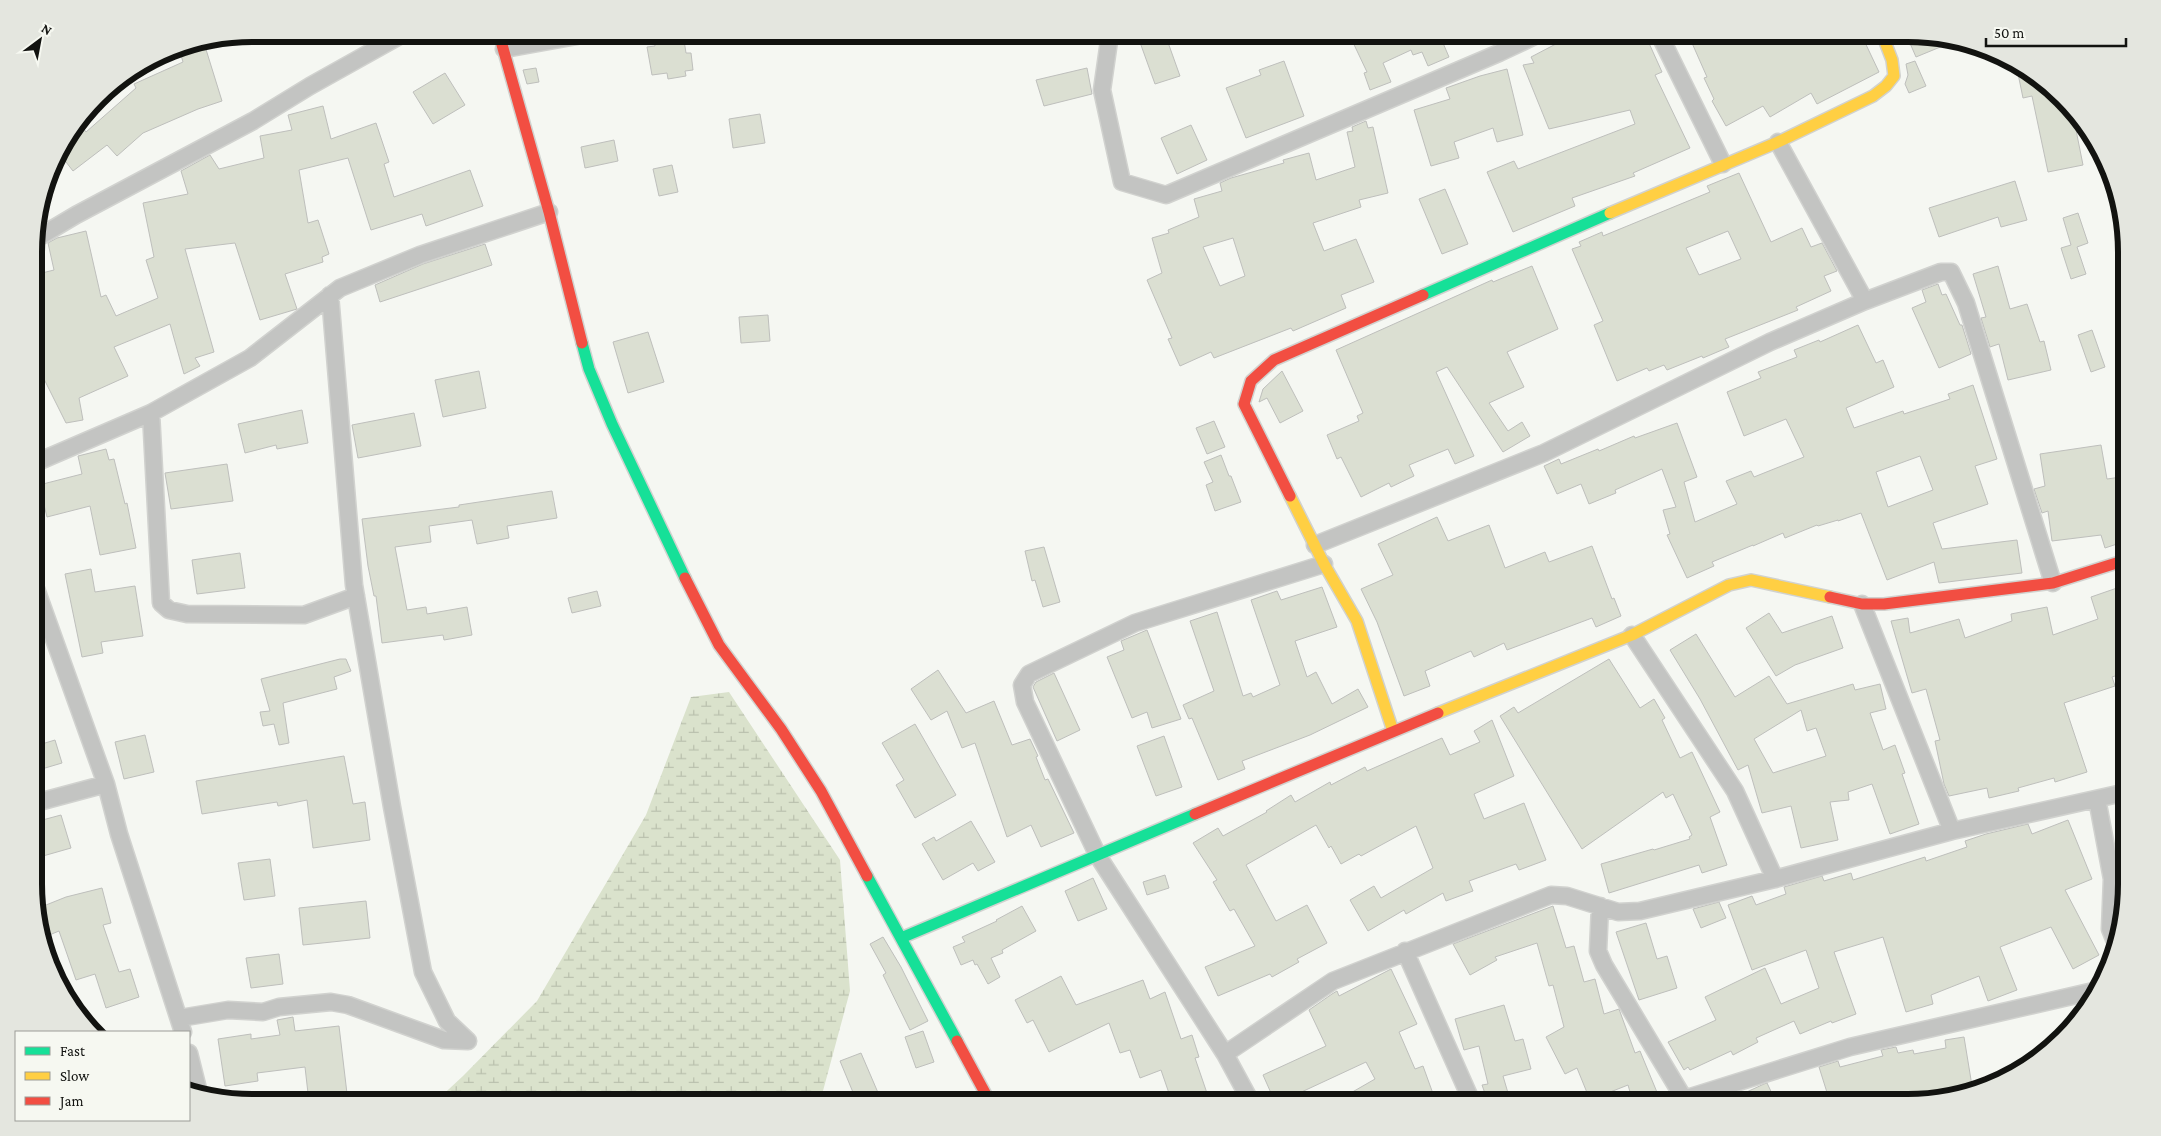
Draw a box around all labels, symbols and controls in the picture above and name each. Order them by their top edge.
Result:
north arrow [15,15,65,65]
scale bar [1986,15,2126,47]
text: N [39,20,56,39]
text: 50 m [1994,25,2024,41]
legend [15,1031,190,1121]
text: Fast [60,1043,86,1059]
text: Slow [60,1068,90,1084]
text: Jam [58,1093,83,1110]

